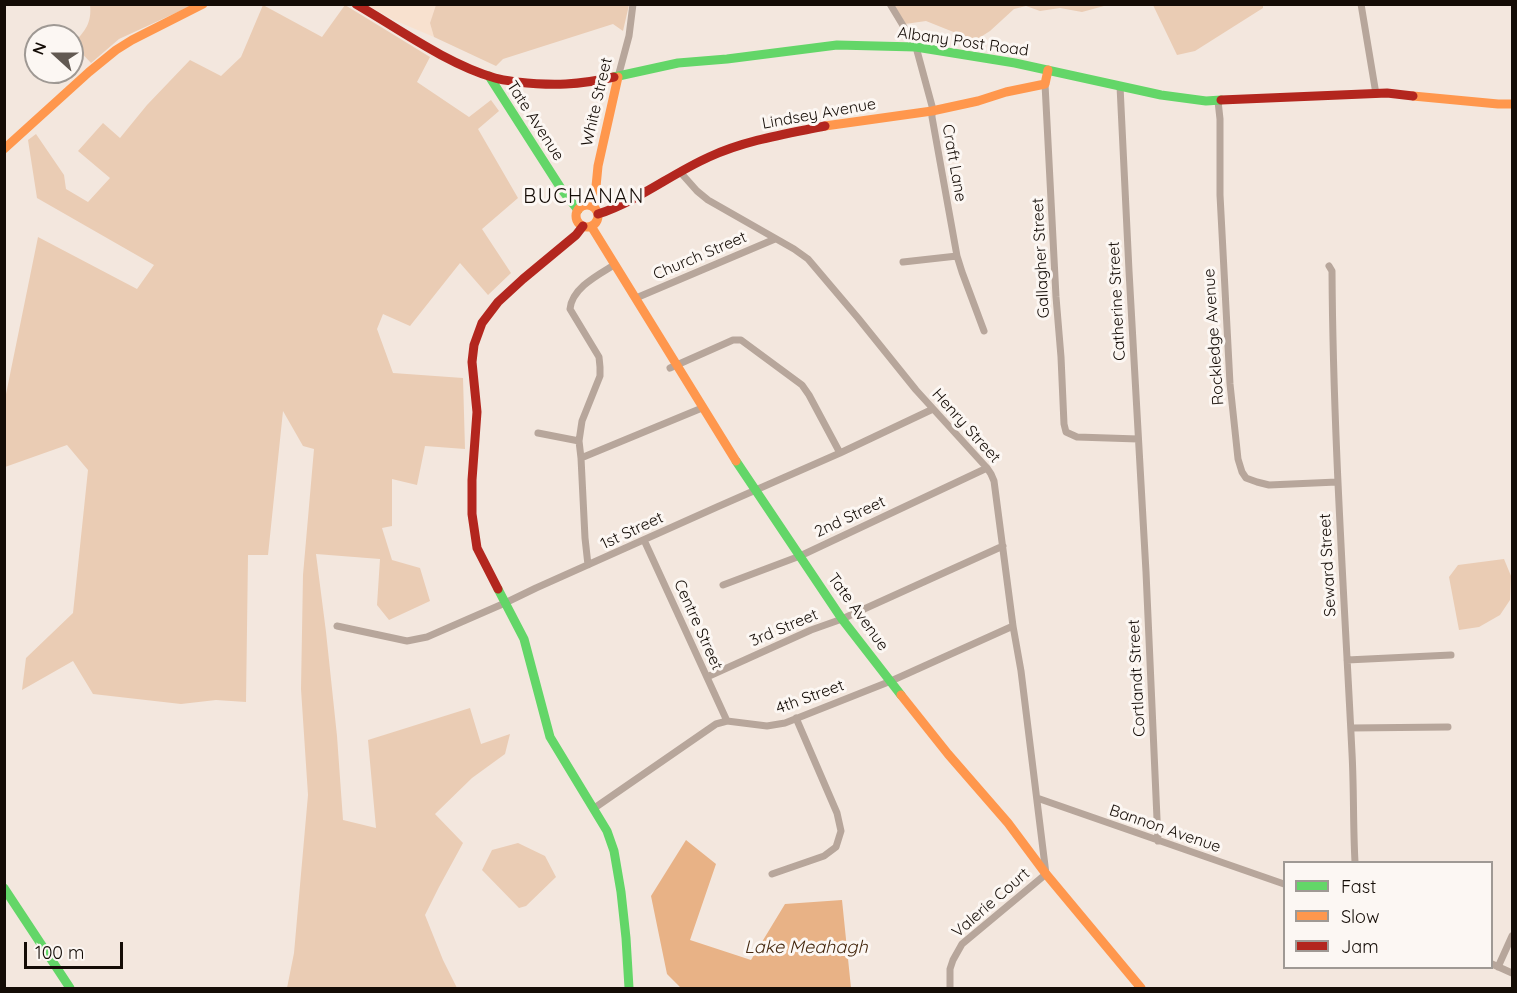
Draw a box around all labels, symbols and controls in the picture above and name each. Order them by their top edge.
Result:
street label: Albany Post Road [896,23,1030,61]
north arrow [24,24,84,84]
text: N [28,39,51,57]
street label: White Street [577,56,617,148]
street label: Tate Avenue [502,78,568,164]
street label: Lindsey Avenue [760,95,878,133]
street label: Craft Lane [938,123,970,203]
district label: BUCHANAN [523,185,645,209]
street label: Gallagher Street [1028,197,1054,319]
street label: Church Street [650,228,750,284]
street label: Catherine Street [1104,241,1130,361]
street label: Rockledge Avenue [1200,268,1228,406]
street label: Henry Street [928,385,1004,467]
street label: 2nd Street [812,492,888,542]
street label: 1st Street [598,508,666,554]
street label: Seward Street [1316,513,1340,617]
street label: Tate Avenue [823,569,893,655]
street label: Centre Street [669,577,727,673]
street label: 3rd Street [747,605,821,651]
street label: Cortlandt Street [1124,619,1150,737]
street label: 4th Street [773,676,847,718]
street label: Bannon Avenue [1107,801,1223,857]
legend [1283,861,1493,969]
street label: Valerie Court [948,864,1034,942]
text: Fast [1341,875,1376,898]
text: Slow [1341,905,1379,928]
scale bar [27,930,126,968]
text: Jam [1341,935,1379,958]
water label: Lake Meahagh [744,937,868,959]
text: 100 m [35,941,84,964]

